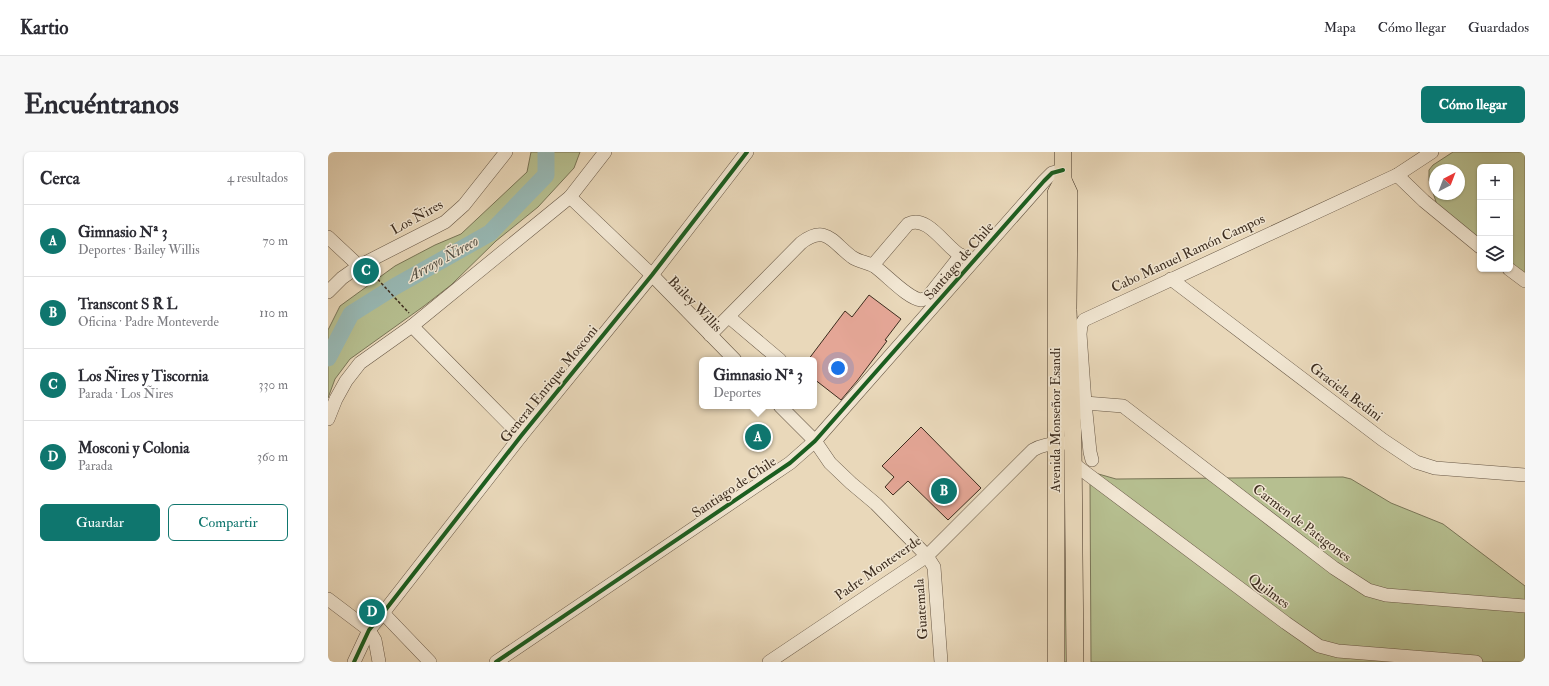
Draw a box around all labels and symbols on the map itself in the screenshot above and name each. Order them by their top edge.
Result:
north arrow [1429,164,1465,200]
street label: Los Ñires [388,196,446,238]
street label: Cabo Manuel Ramón Campos [1109,210,1268,297]
street label: Santiago de Chile [921,218,998,303]
water label: Arroyo Ñireco [402,231,482,287]
pin: C [353,256,379,286]
street label: Bailey Willis [664,273,726,336]
street label: General Enrique Mosconi [497,322,602,446]
street label: Avenida Monseñor Esandi [1047,347,1064,494]
your location [828,358,848,378]
street label: Graciela Bedini [1306,359,1386,425]
pin: A [745,422,771,452]
street label: Santiago de Chile [689,453,779,521]
pin: B [931,476,957,506]
street label: Carmen de Patagones [1249,480,1355,566]
street label: Padre Monteverde [831,532,925,604]
street label: Quilmes [1245,570,1293,612]
street label: Guatemala [910,578,932,640]
pin: D [359,597,385,627]

